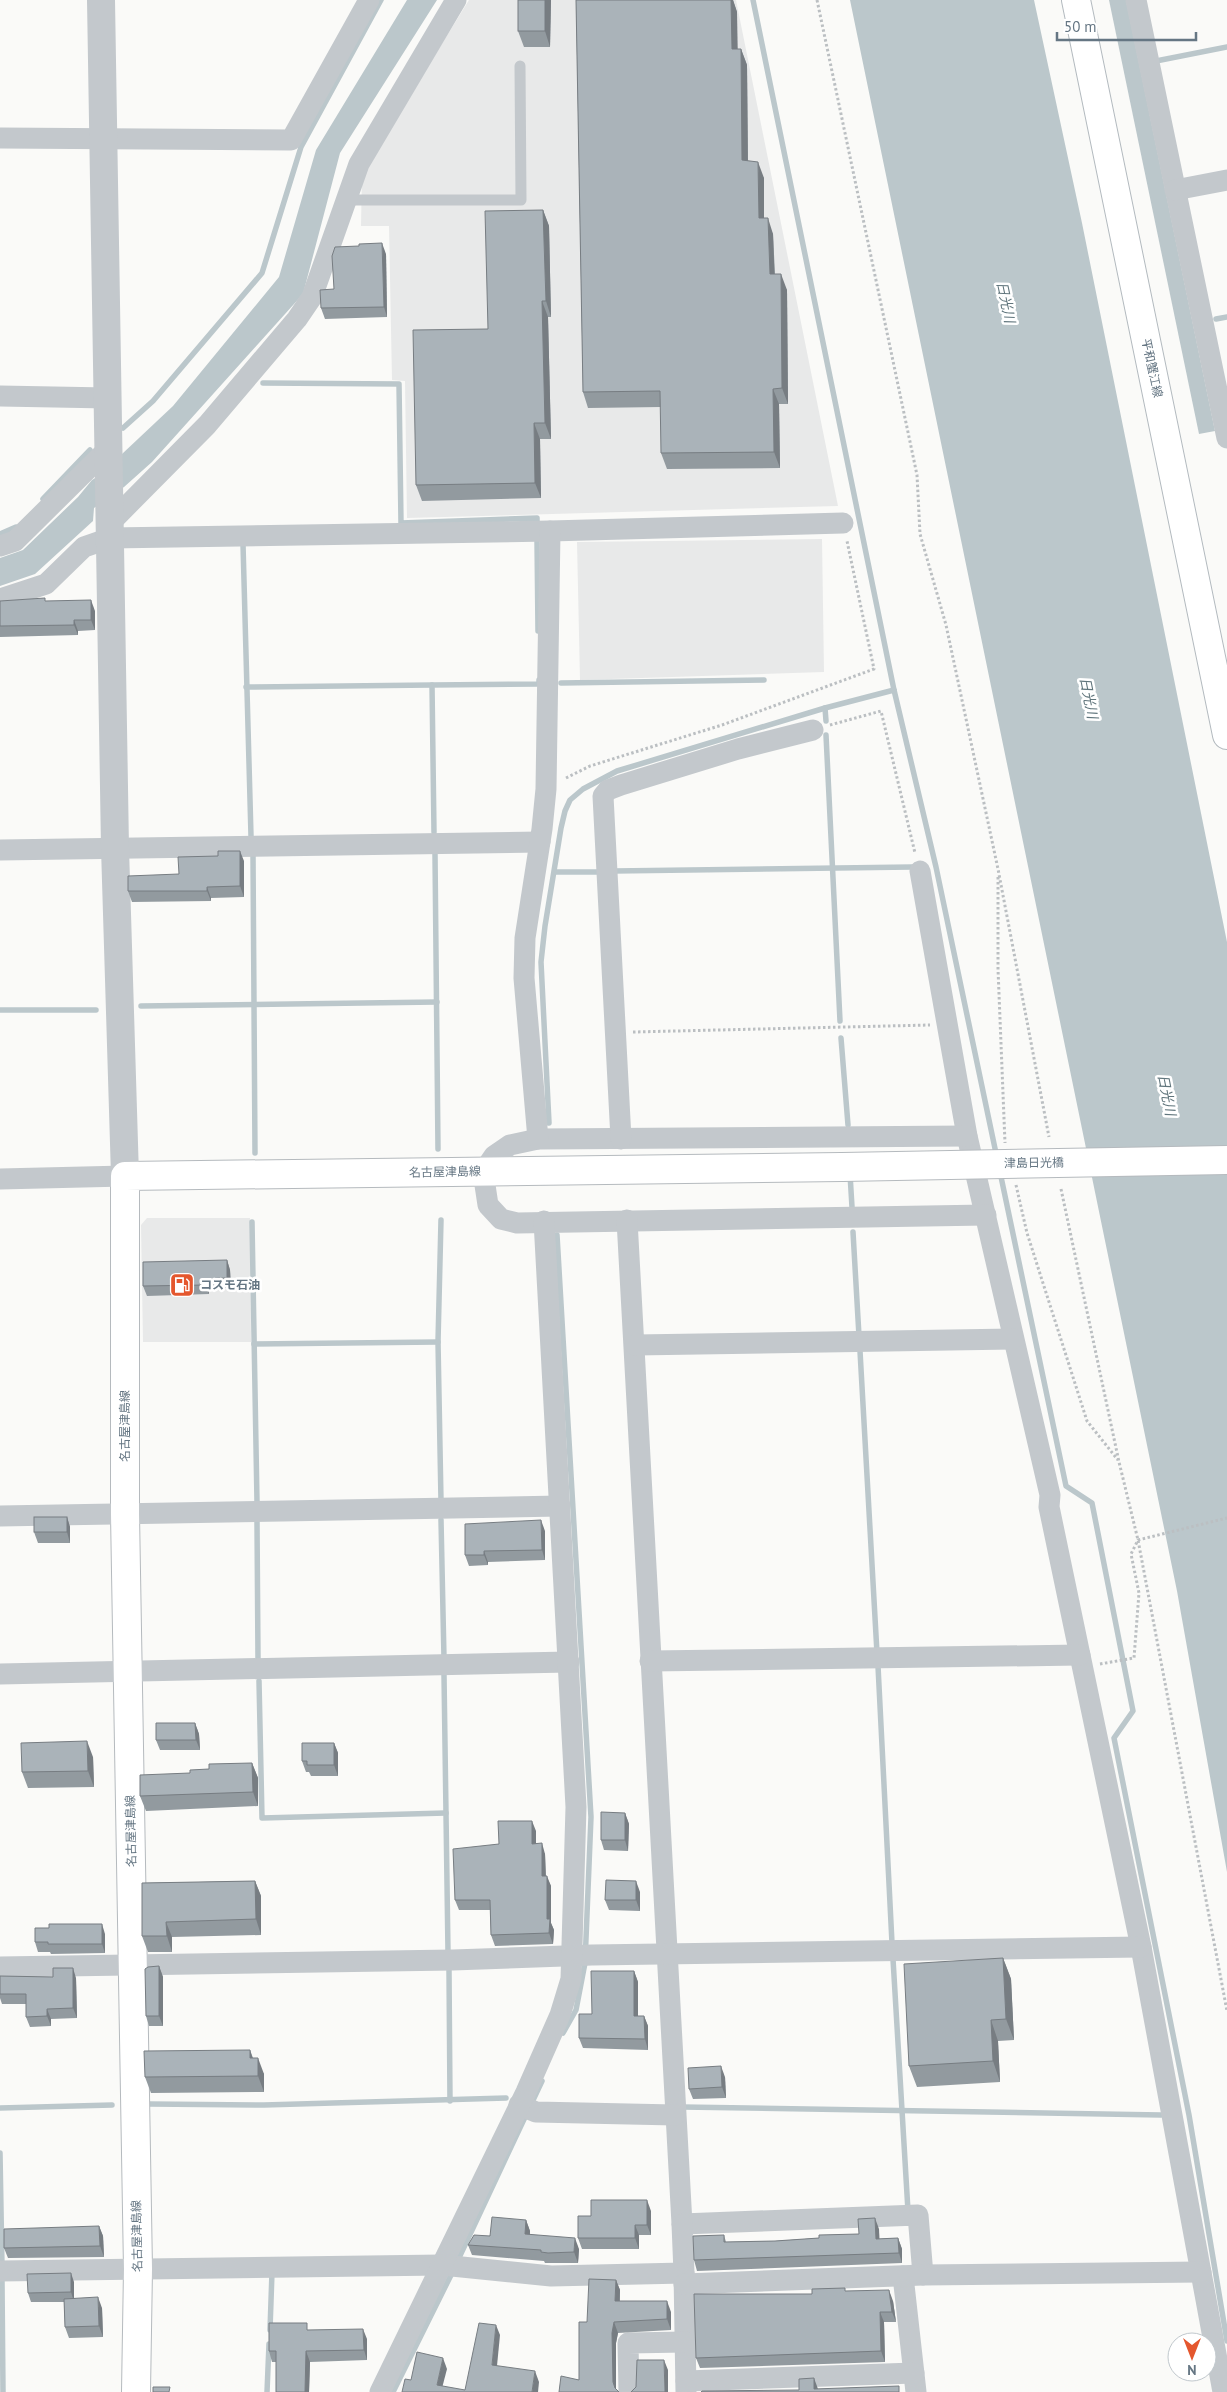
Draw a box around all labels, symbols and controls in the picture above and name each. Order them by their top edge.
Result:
scale bar [1057,10,1196,42]
text: 50 m [1064,17,1097,36]
water label: 日光川 [993,280,1020,326]
street label: 平和蟹江線 [1139,337,1166,399]
water label: 日光川 [1076,676,1102,722]
water label: 日光川 [1154,1073,1180,1119]
street label: 津島日光橋 [1004,1154,1064,1171]
street label: 名古屋津島線 [409,1163,481,1180]
fuel station icon: コスモ石油 [169,1272,195,1298]
place label: コスモ石油 [200,1277,260,1292]
street label: 名古屋津島線 [117,1390,132,1462]
street label: 名古屋津島線 [122,1795,139,1867]
street label: 名古屋津島線 [128,2200,145,2272]
north arrow [1167,2332,1217,2382]
text: N [1187,2361,1197,2379]

